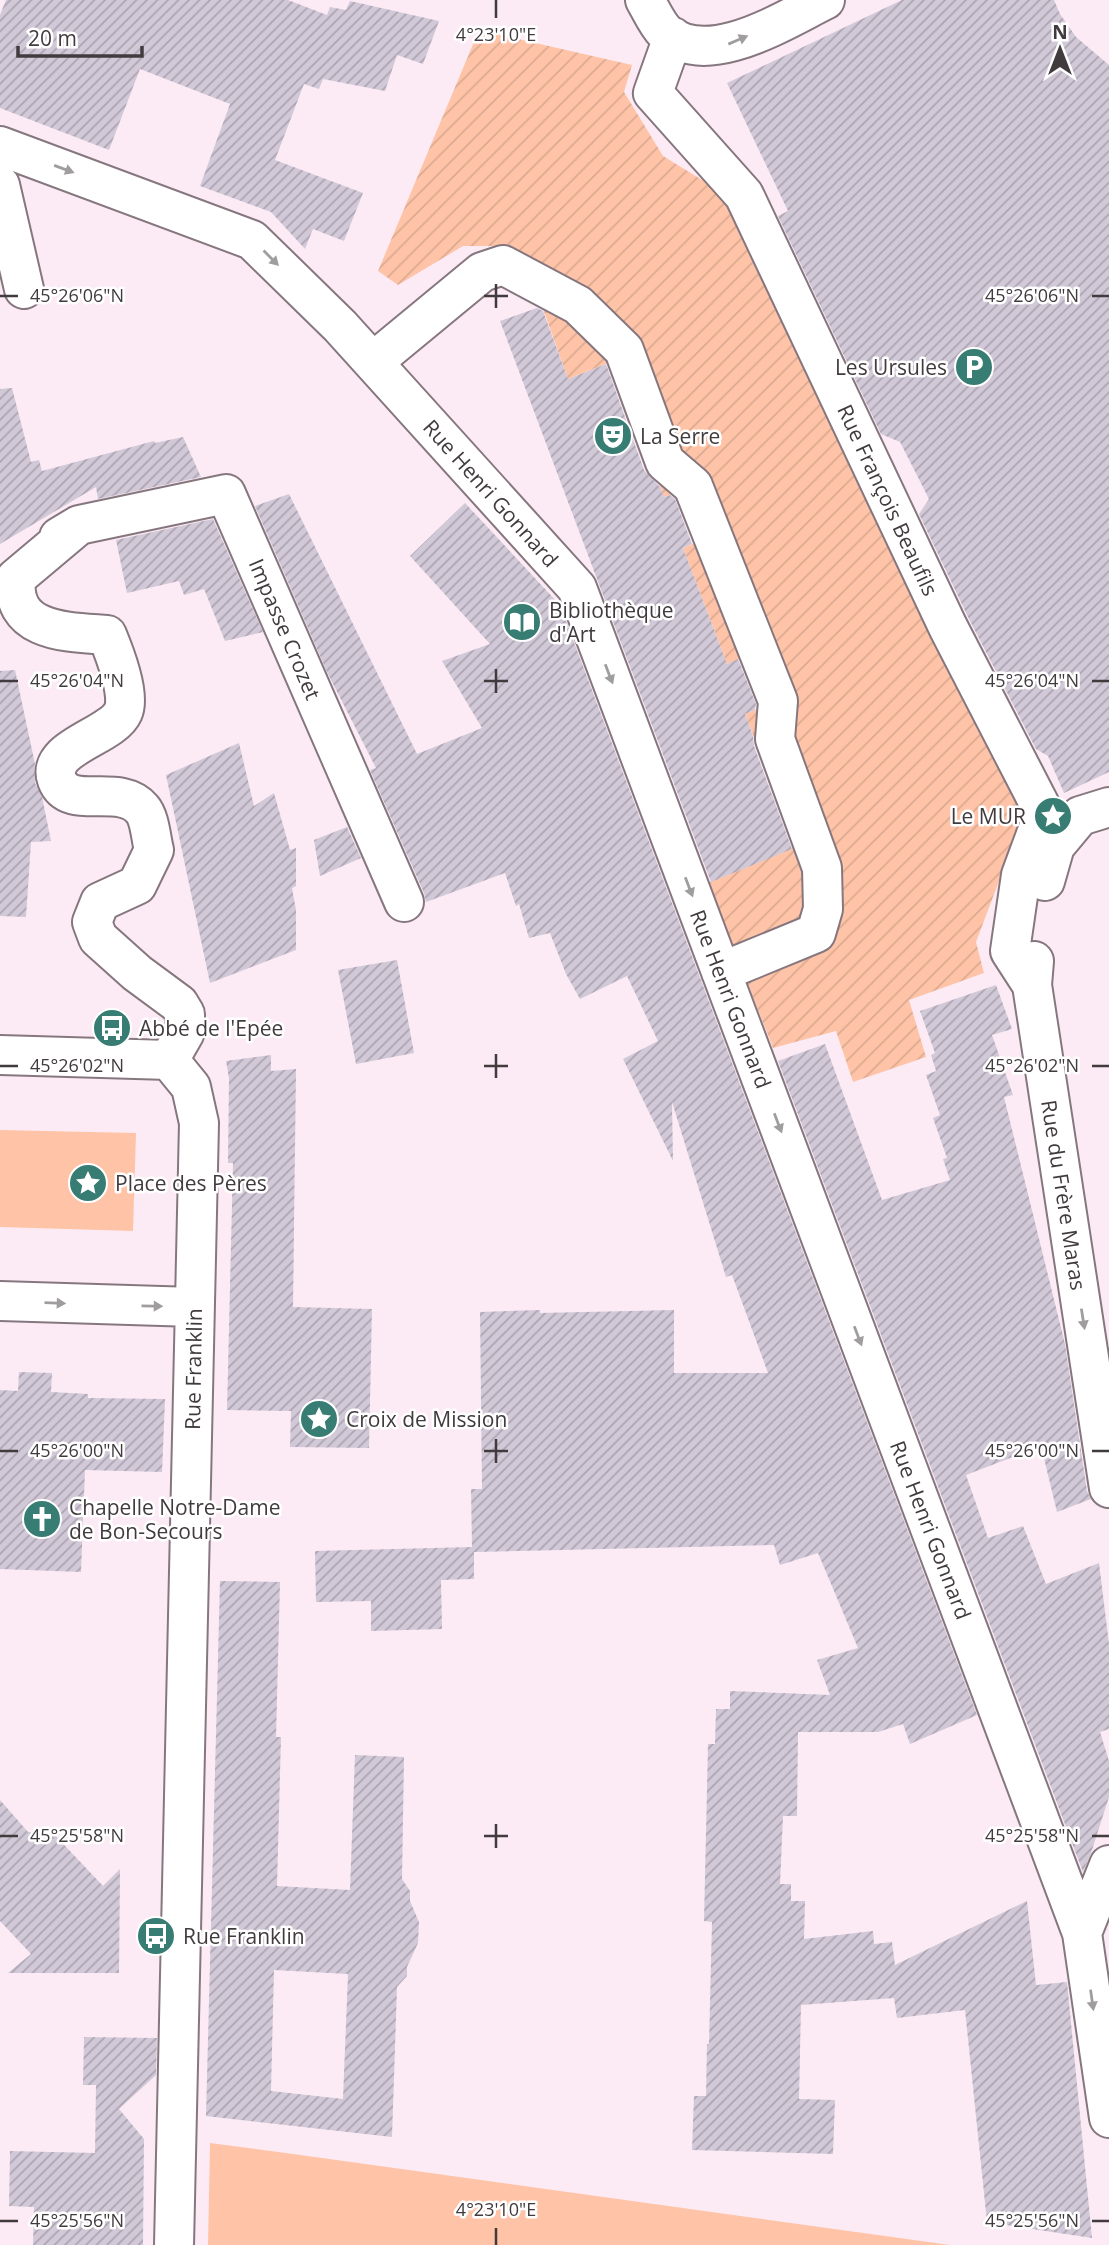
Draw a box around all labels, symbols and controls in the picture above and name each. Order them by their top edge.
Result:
scale bar [18,14,142,58]
north arrow [1025,14,1095,84]
text: N [1052,19,1068,45]
text: 4°23'10"E [456,22,536,46]
text: 20 m [28,24,77,52]
one-way arrow [728,34,749,45]
one-way arrow [53,164,74,175]
one-way arrow [262,250,279,266]
text: 45°26'06"N [30,283,124,307]
text: 45°26'06"N [985,283,1079,307]
parking icon: Les Ursules [953,346,995,388]
place label: Les Ursules [835,353,947,381]
street label: Rue François Beaufils [831,400,945,600]
street label: Rue Henri Gonnard [417,413,565,573]
theatre icon: La Serre [592,415,634,457]
place label: La Serre [640,422,720,450]
street label: Impasse Crozet [243,554,327,704]
place label: Bibliothèque d'Art [549,596,674,648]
library icon: Bibliothèque d'Art [501,601,543,643]
one-way arrow [604,664,615,685]
text: 45°26'04"N [30,668,124,692]
text: 45°26'04"N [985,668,1079,692]
place icon: Le MUR [1032,795,1074,837]
place label: Le MUR [951,802,1026,830]
one-way arrow [684,877,695,898]
street label: Rue Henri Gonnard [684,906,778,1092]
bus stop icon: Abbé de l'Epée [91,1007,133,1049]
place label: Abbé de l'Epée [139,1014,283,1042]
text: 45°26'02"N [30,1053,124,1077]
text: 45°26'02"N [985,1053,1079,1077]
street label: Rue du Frère Maras [1035,1098,1093,1292]
one-way arrow [773,1113,784,1134]
place icon: Place des Pères [67,1162,109,1204]
place label: Place des Pères [115,1169,267,1197]
one-way arrow [44,1297,66,1309]
one-way arrow [141,1300,163,1312]
street label: Rue Franklin [178,1308,208,1430]
one-way arrow [1078,1308,1089,1330]
one-way arrow [853,1326,864,1347]
place icon: Croix de Mission [298,1398,340,1440]
place label: Croix de Mission [346,1405,507,1433]
street label: Rue Henri Gonnard [884,1437,978,1623]
text: 45°26'00"N [30,1438,124,1462]
text: 45°26'00"N [985,1438,1079,1462]
place label: Chapelle Notre-Dame de Bon-Secours [69,1493,280,1545]
church icon: Chapelle Notre-Dame de Bon-Secours [21,1498,63,1540]
text: 45°25'58"N [30,1823,124,1847]
text: 45°25'58"N [985,1823,1079,1847]
bus stop icon: Rue Franklin [135,1915,177,1957]
place label: Rue Franklin [183,1922,305,1950]
one-way arrow [1087,1989,1098,2011]
text: 4°23'10"E [456,2197,536,2221]
text: 45°25'56"N [30,2208,124,2232]
text: 45°25'56"N [985,2208,1079,2232]

